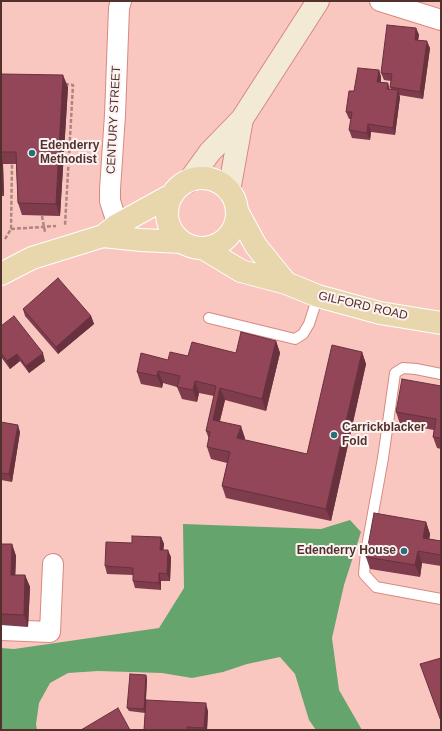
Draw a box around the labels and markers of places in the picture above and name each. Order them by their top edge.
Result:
place label: Edenderry Methodist [40,139,99,167]
marker: Edenderry Methodist [27,148,37,158]
place label: Carrickblacker Fold [342,421,425,449]
marker: Carrickblacker Fold [329,430,339,440]
place label: Edenderry House [297,544,396,558]
marker: Edenderry House [399,546,409,556]

